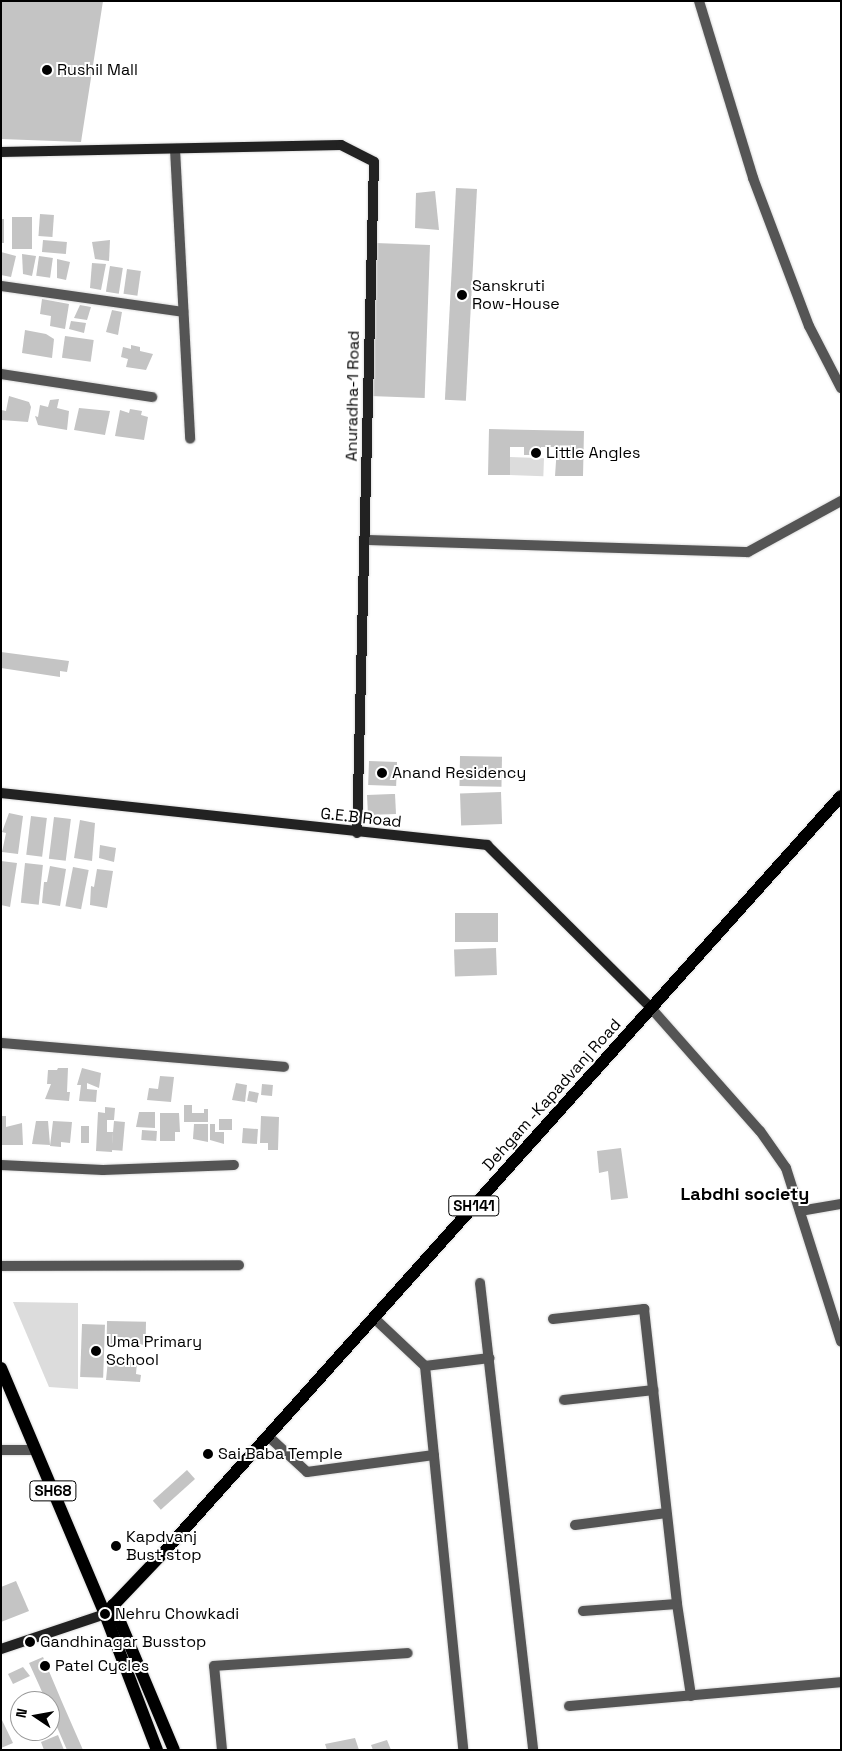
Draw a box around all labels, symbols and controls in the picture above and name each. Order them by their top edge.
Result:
place label: Rushil Mall [57,60,138,80]
marker: Rushil Mall [41,64,53,76]
place label: Sanskruti Row-House [472,276,560,314]
marker: Sanskruti Row-House [456,289,468,301]
street label: Anuradha-1 Road [342,330,364,462]
place label: Little Angles [546,443,641,463]
marker: Little Angles [530,447,542,459]
place label: Anand Residency [392,763,526,783]
marker: Anand Residency [376,767,388,779]
street label: G.E.B Road [319,804,403,832]
street label: Dehgam -Kapadvanj Road [479,1015,625,1175]
district label: Labdhi society [681,1183,809,1205]
road number: SH141 [448,1194,500,1218]
place label: Uma Primary School [106,1332,202,1370]
marker: Uma Primary School [90,1345,102,1357]
place label: Sai Baba Temple [218,1444,343,1464]
marker: Sai Baba Temple [202,1448,214,1460]
road number: SH68 [29,1478,77,1504]
place label: Kapdvanj Bust stop [126,1527,202,1565]
marker: Kapdvanj Bust stop [110,1540,122,1552]
place label: Nehru Chowkadi [115,1604,239,1624]
marker: Nehru Chowkadi [99,1608,111,1620]
place label: Gandhinagar Busstop [40,1632,206,1652]
marker: Gandhinagar Busstop [24,1636,36,1648]
place label: Patel Cycles [55,1656,149,1676]
marker: Patel Cycles [39,1660,51,1672]
north arrow [10,1691,60,1741]
text: N [12,1707,31,1720]

